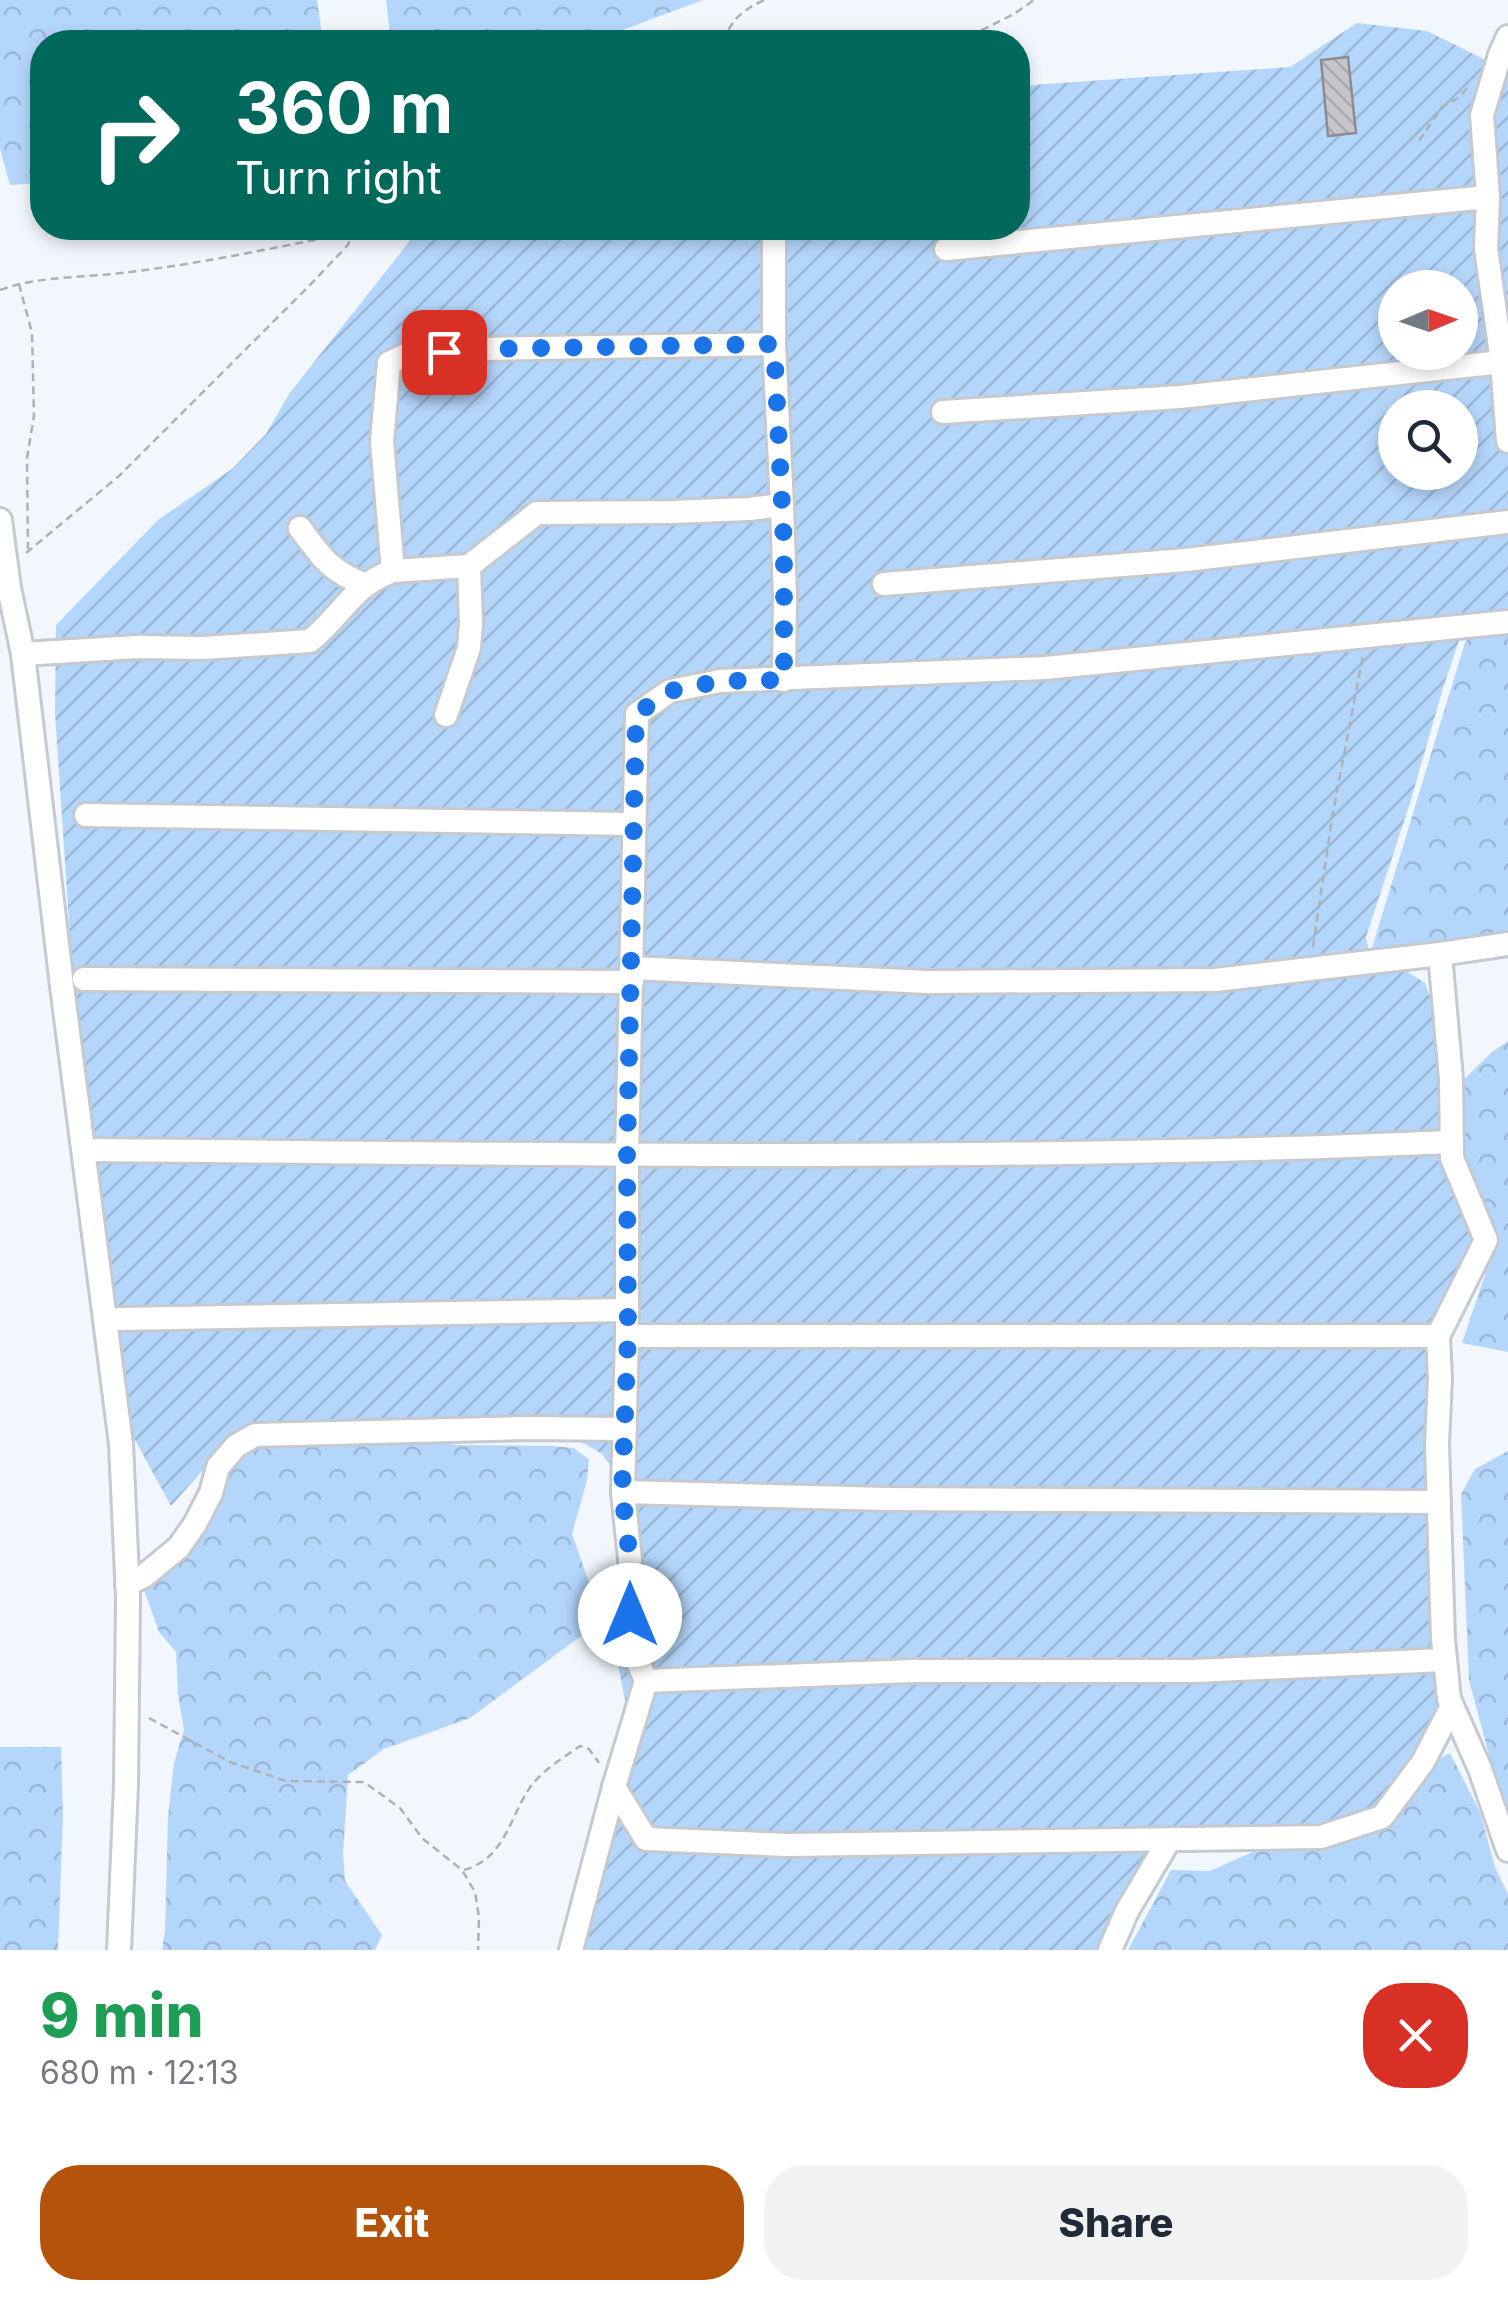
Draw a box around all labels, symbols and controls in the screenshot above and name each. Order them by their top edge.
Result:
text: 360 m [235,65,453,150]
icon: right [70,70,200,200]
text: Turn right [235,150,442,205]
north arrow [1378,270,1478,370]
map controls [1378,270,1478,490]
pin [402,310,487,395]
icon: arrive [417,325,472,380]
button: search [1378,390,1478,490]
position arrow [578,1563,682,1667]
text: 9 min [40,1979,204,2051]
button: close [1363,1983,1468,2088]
text: 680 m · 12:13 [40,2053,239,2092]
button: Exit [40,2165,744,2280]
button: Share [764,2165,1468,2280]

